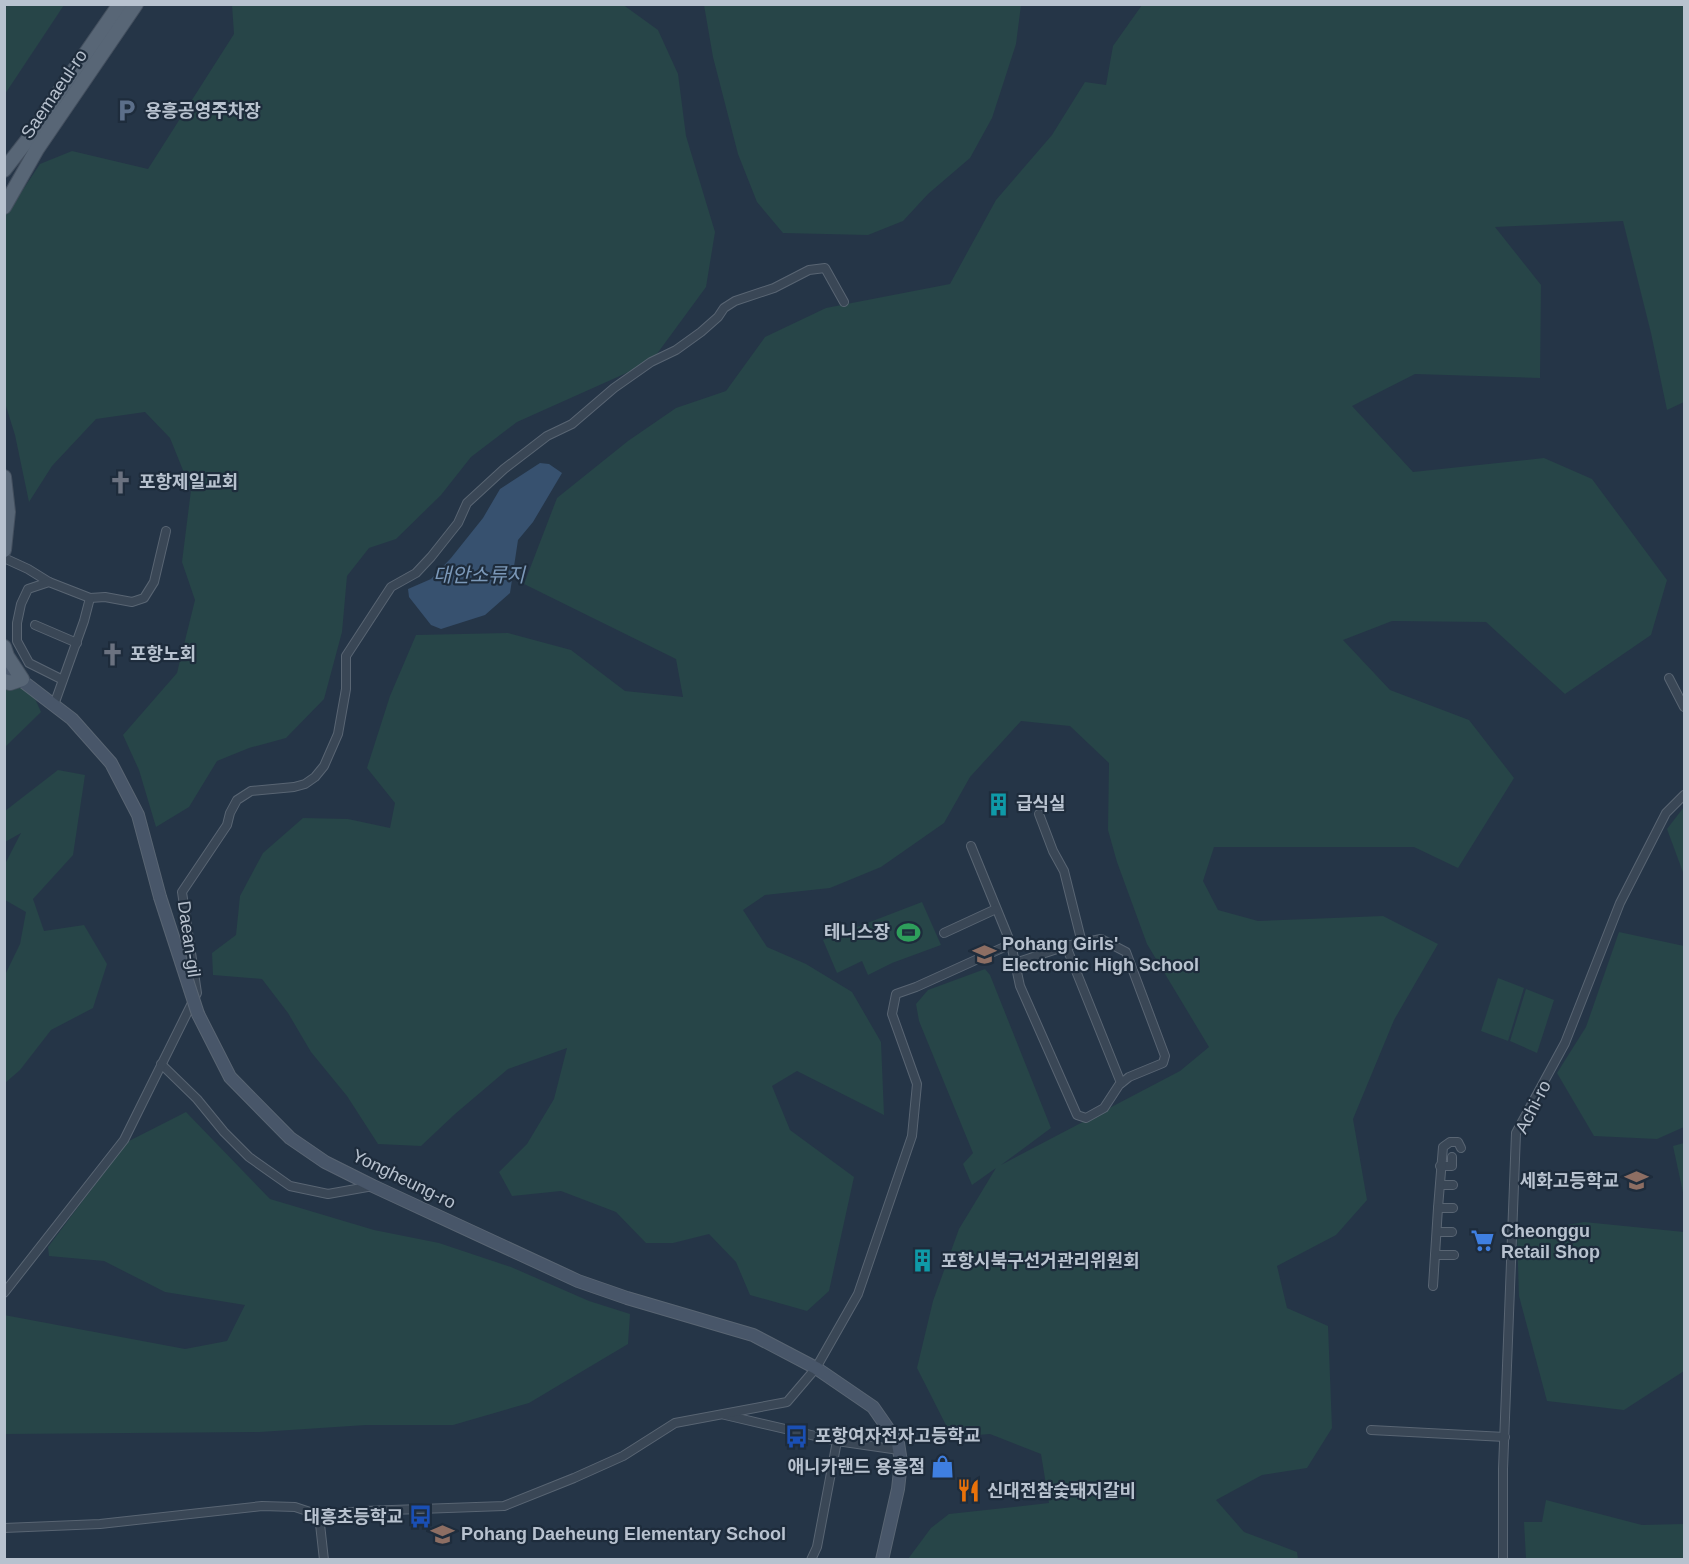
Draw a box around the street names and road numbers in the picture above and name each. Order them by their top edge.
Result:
street label: Saemaeul-ro [17,46,91,142]
street label: Daean-gil [174,899,204,979]
street label: Achi-ro [1511,1077,1555,1137]
street label: Yongheung-ro [349,1145,459,1213]

